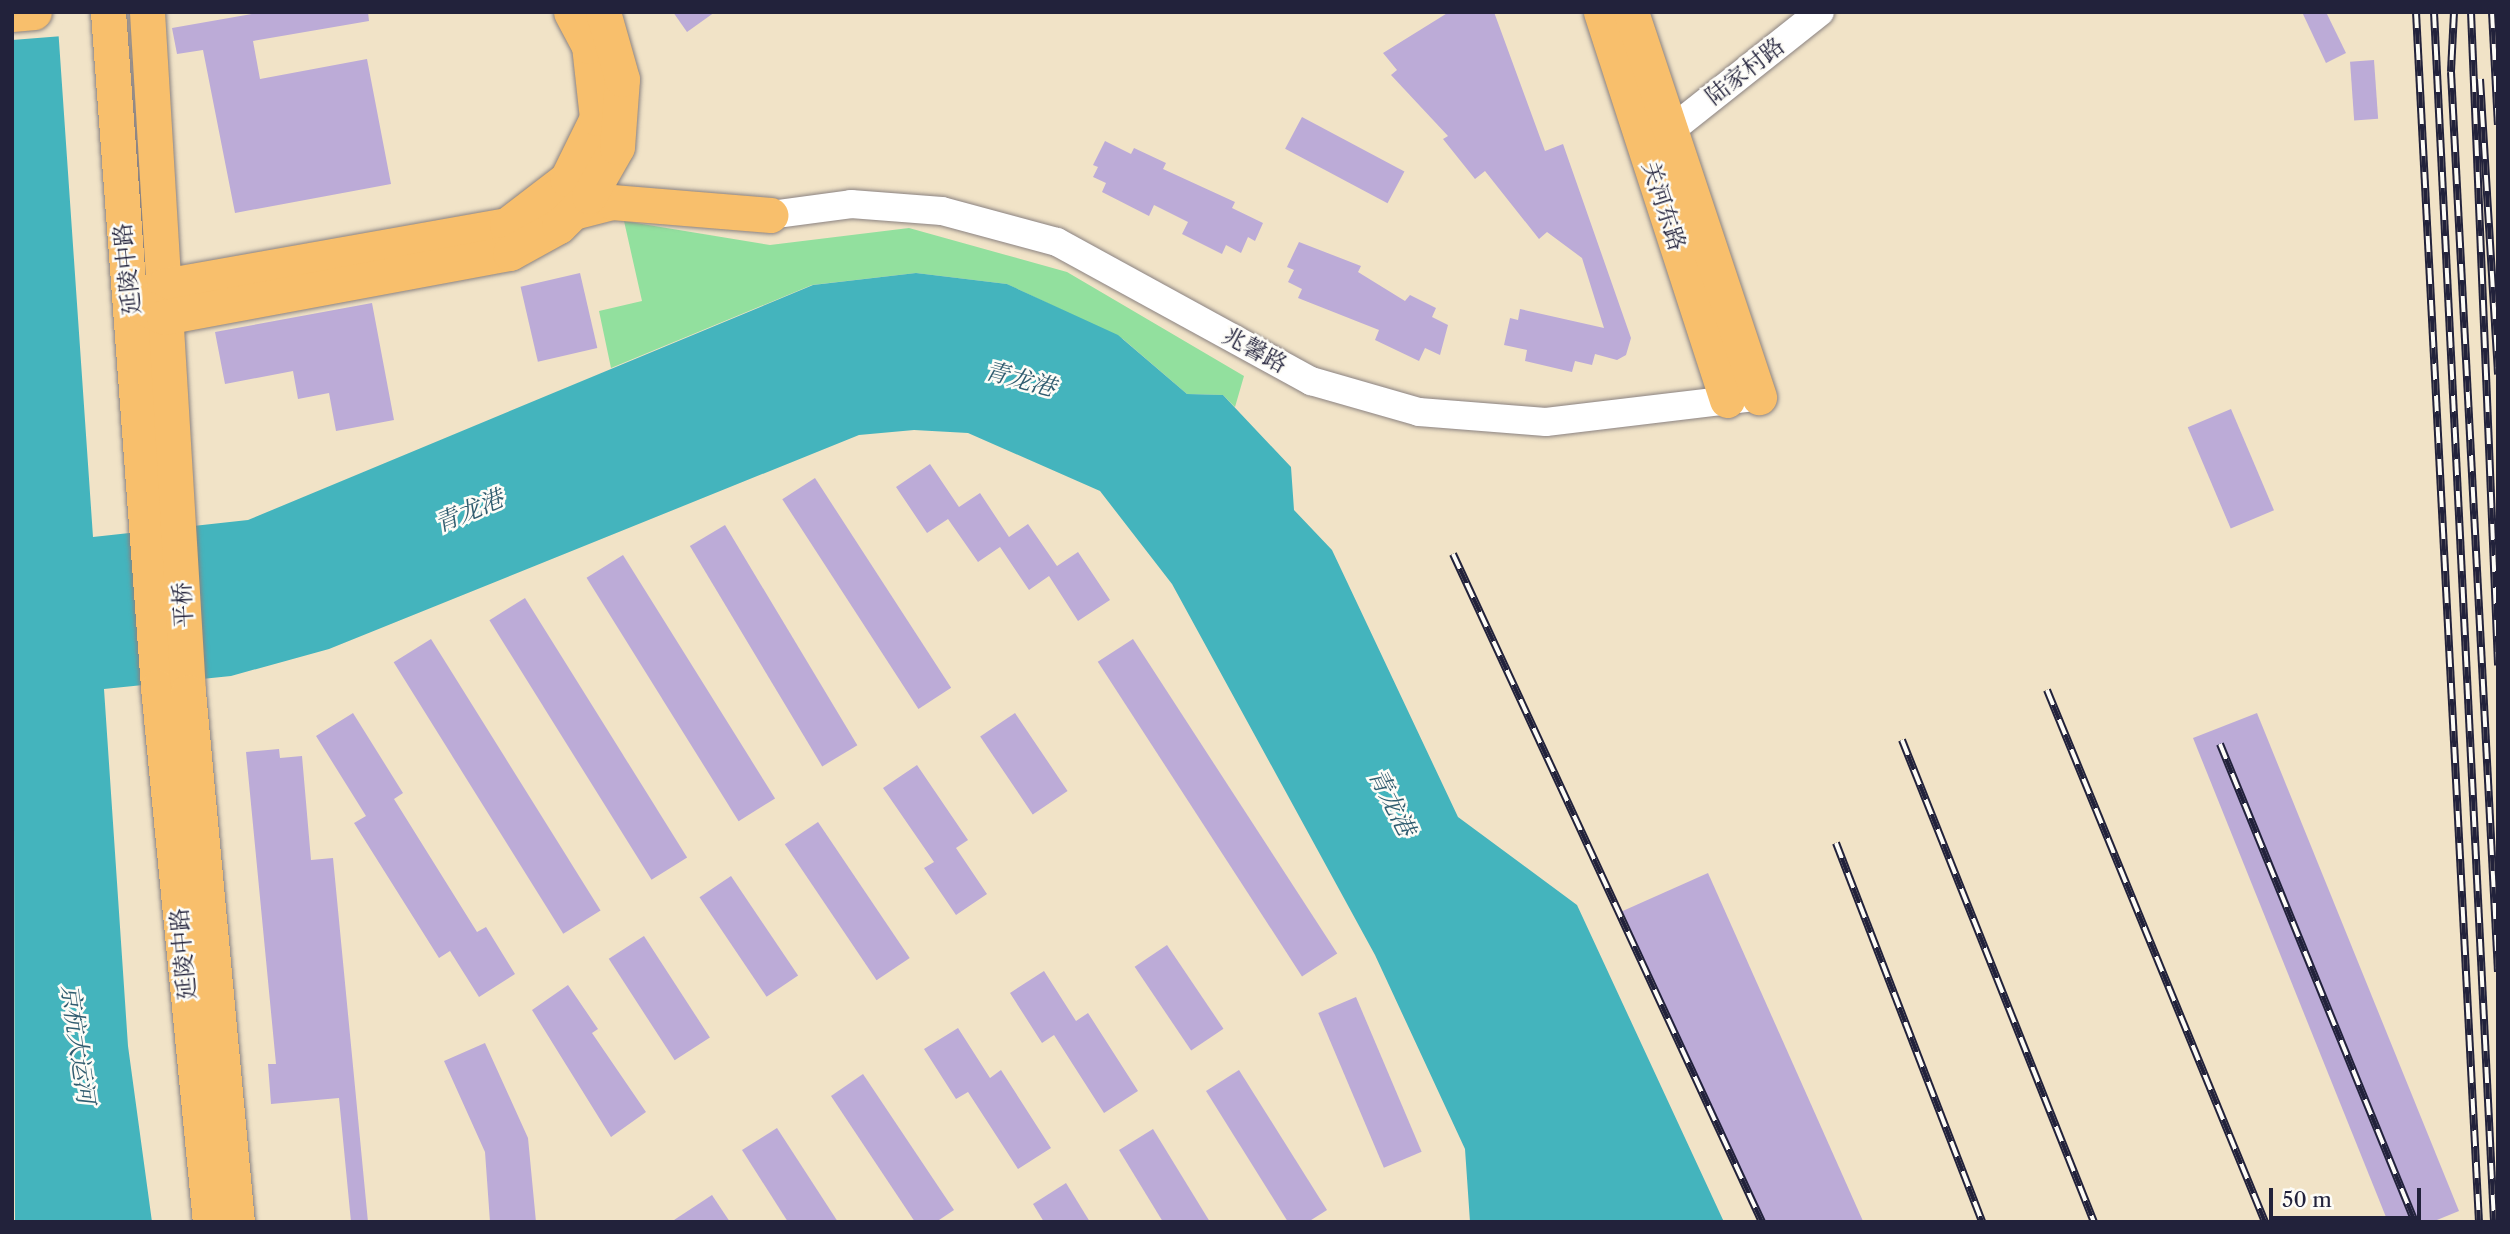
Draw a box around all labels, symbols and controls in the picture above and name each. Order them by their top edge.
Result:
street label: 陆家村路 [1700,32,1790,110]
street label: 关河东路 [1637,158,1691,254]
street label: 延陵中路 [108,222,146,316]
street label: 兆馨路 [1218,322,1292,378]
water label: 青龙港 [981,356,1059,402]
water label: 青龙港 [430,484,508,538]
street label: 平桥 [168,581,198,629]
water label: 青龙港 [1363,763,1421,841]
street label: 延陵中路 [165,907,201,1001]
water label: 京杭大运河 [55,983,101,1105]
scale bar [2272,1174,2424,1218]
text: 50 m [2282,1187,2332,1212]

